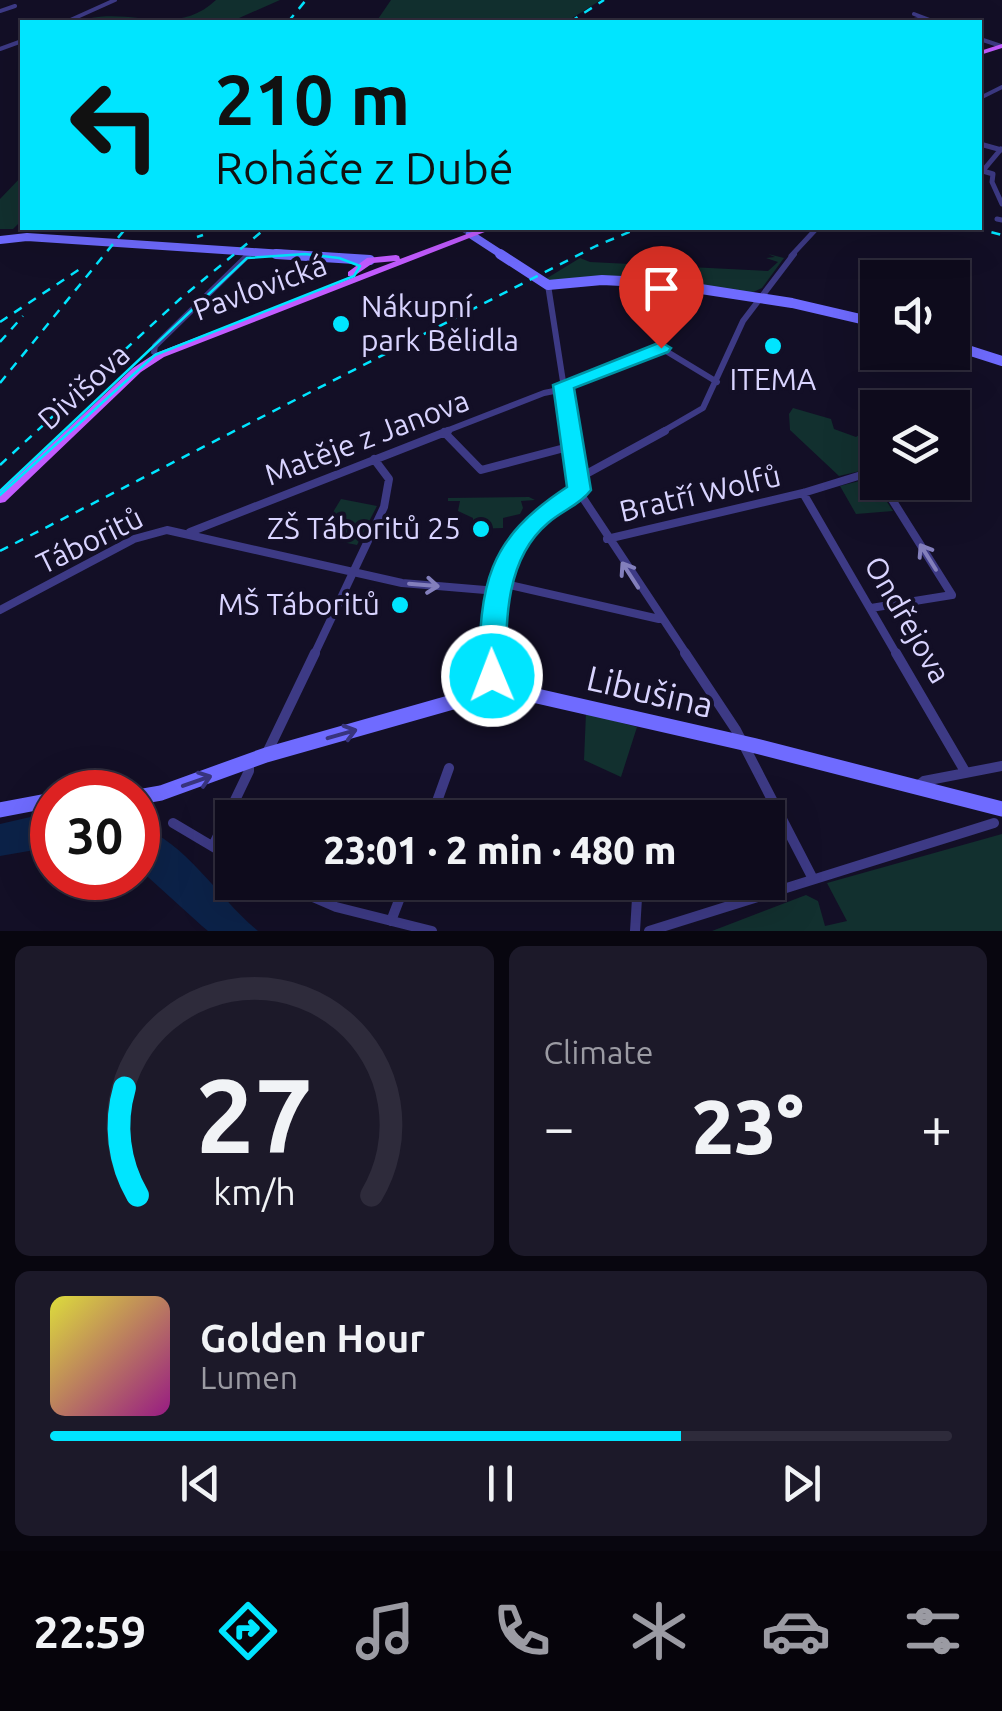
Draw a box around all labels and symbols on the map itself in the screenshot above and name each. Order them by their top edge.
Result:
pin [619,246,704,349]
street label: Pavlovická [188,247,331,327]
place label: Nákupní park Bělidla [361,289,519,357]
marker: Nákupní park Bělidla [330,313,352,335]
marker: ITEMA [762,335,784,357]
street label: Divišova [31,337,136,436]
place label: ITEMA [730,362,817,396]
street label: Matěje z Janova [260,382,474,492]
street label: Bratří Wolfů [616,458,784,528]
street label: Táboritů [31,500,148,580]
place label: ZŠ Táboritů 25 [267,511,461,545]
marker: ZŠ Táboritů 25 [470,518,492,540]
one-way arrow [918,543,939,572]
street label: Ondřejova [858,550,958,689]
one-way arrow [620,561,641,589]
one-way arrow [407,575,439,594]
place label: MŠ Táboritů [218,587,380,621]
marker: MŠ Táboritů [389,594,411,616]
position arrow [440,624,544,728]
street label: Libušina [583,657,717,725]
one-way arrow [326,723,357,742]
speed limit sign: 30 [30,770,160,900]
one-way arrow [180,770,212,788]

